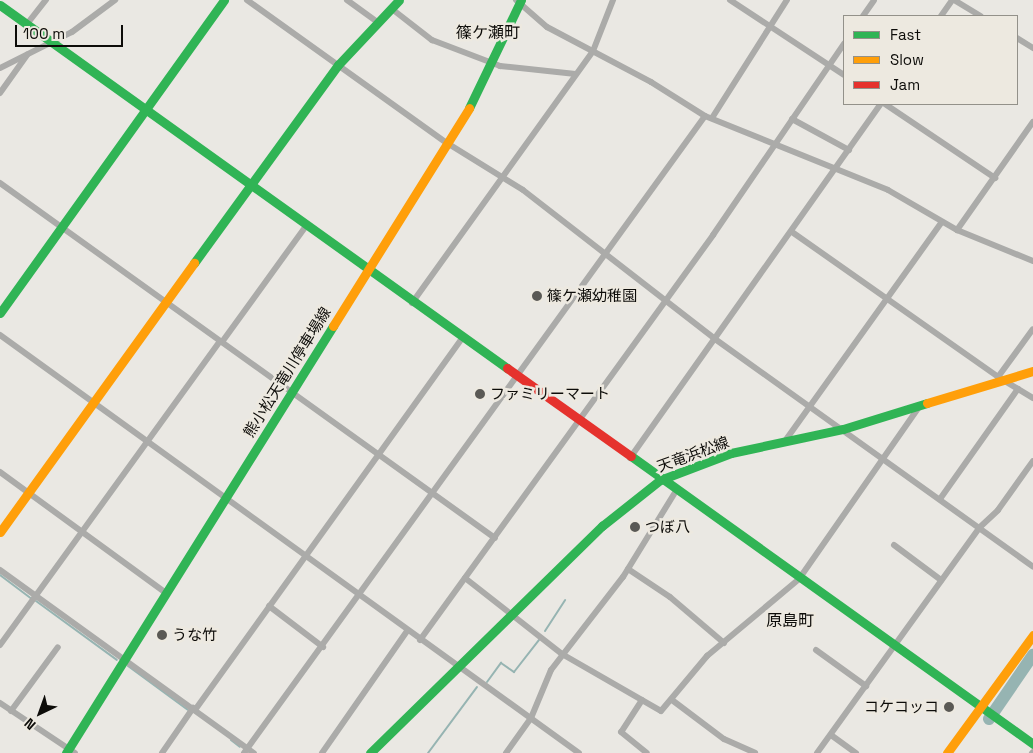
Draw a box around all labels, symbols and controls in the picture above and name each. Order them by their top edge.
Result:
scale bar [18,15,125,47]
legend [843,15,1018,105]
district label: 篠ケ瀬町 [456,23,520,43]
text: 100 m [23,24,65,43]
text: Fast [890,25,921,44]
text: Slow [890,50,924,69]
text: Jam [890,75,920,94]
place label: 篠ケ瀬幼稚園 [547,287,637,305]
marker: 篠ケ瀬幼稚園 [531,290,543,302]
street label: 熊小松天竜川停車場線 [240,304,334,440]
place label: ファミリーマート [490,385,610,403]
marker: ファミリーマート [474,388,486,400]
street label: 天竜浜松線 [655,433,731,475]
place label: つぼ八 [645,518,690,536]
marker: つぼ八 [629,521,641,533]
district label: 原島町 [766,611,814,631]
place label: うな竹 [172,626,217,644]
marker: うな竹 [156,629,168,641]
north arrow [15,688,65,738]
place label: コケコッコ [864,698,939,716]
marker: コケコッコ [943,701,955,713]
text: N [20,714,39,734]

